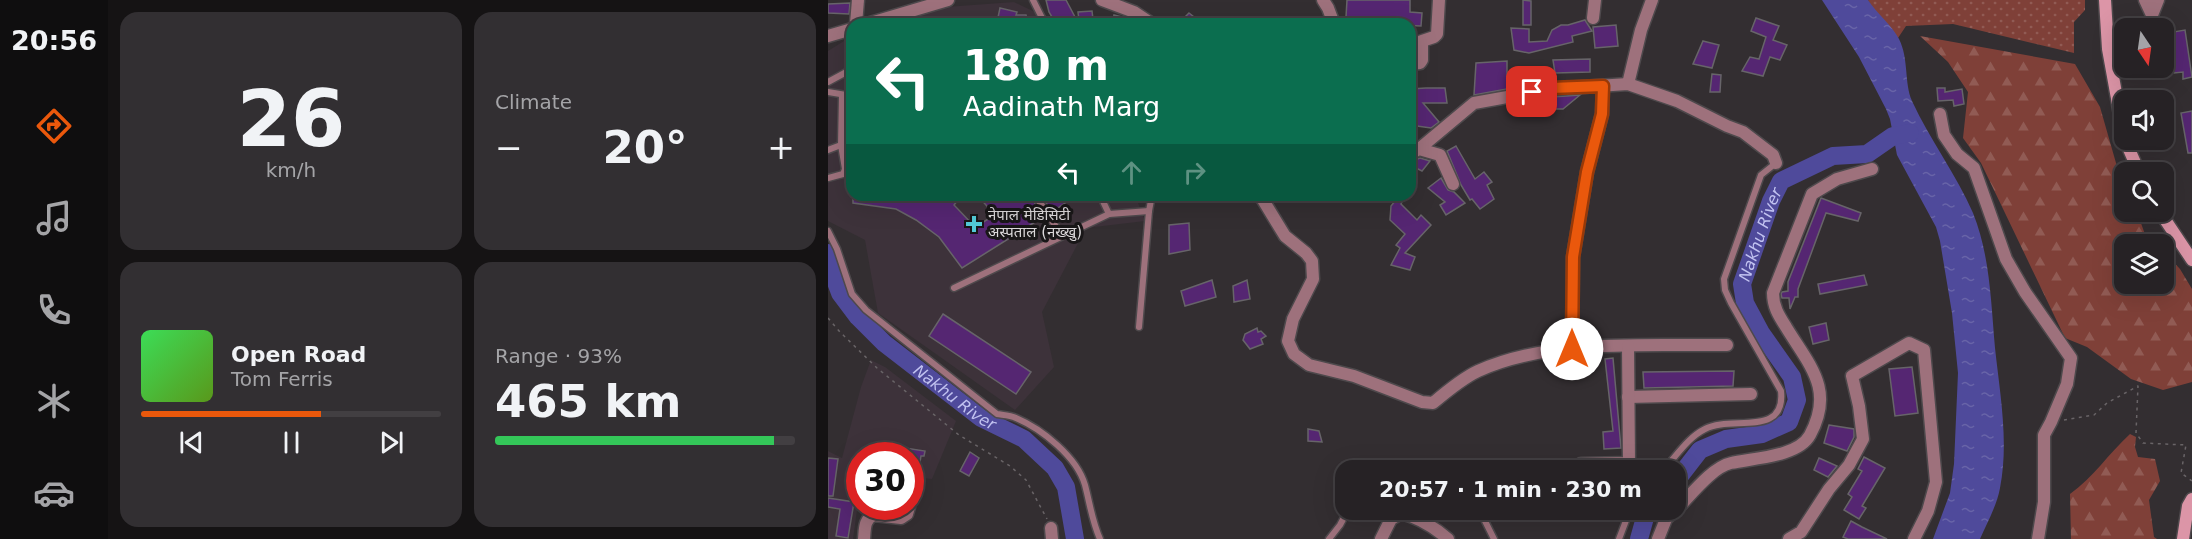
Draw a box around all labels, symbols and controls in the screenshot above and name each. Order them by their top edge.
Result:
north arrow [2114,18,2174,78]
map controls [2114,18,2174,294]
text: 20:56 [11,25,97,56]
text: 180 m [963,41,1109,90]
icon: left [864,42,942,120]
pin [1506,66,1557,117]
text: 26 [237,74,345,164]
icon: arrive [1515,75,1548,108]
text: Climate [495,90,572,114]
button: sound [2114,90,2174,150]
text: Aadinath Marg [963,91,1160,122]
icon: directions [33,105,75,147]
text: 20° [602,121,688,174]
text: − [495,128,523,167]
text: + [767,128,795,167]
icon: left [1052,156,1085,189]
icon: ahead [1115,156,1148,189]
icon: right [1178,156,1211,189]
text: km/h [266,158,316,182]
button: search [2114,162,2174,222]
water label: Nakhu River [1735,183,1787,284]
icon: music [33,197,75,239]
place label: नेपाल मेडिसिटी अस्पताल (नख्खु) [988,206,1082,242]
marker: नेपाल मेडिसिटी अस्पताल (नख्खु) [965,215,983,233]
button: layers [2114,234,2174,294]
icon: phone [33,289,75,331]
position arrow [1540,317,1604,381]
text: Open Road [231,342,366,367]
text: Range · 93% [495,344,622,368]
water label: Nakhu River [910,361,1000,435]
text: Tom Ferris [231,367,333,391]
text: 465 km [495,375,681,428]
icon: climate [33,380,75,422]
icon: previous [175,426,208,459]
icon: pause [275,426,308,459]
icon: next [375,426,408,459]
speed limit sign: 30 [846,442,924,520]
icon: car [33,472,75,514]
text: 20:57 · 1 min · 230 m [1379,477,1642,502]

